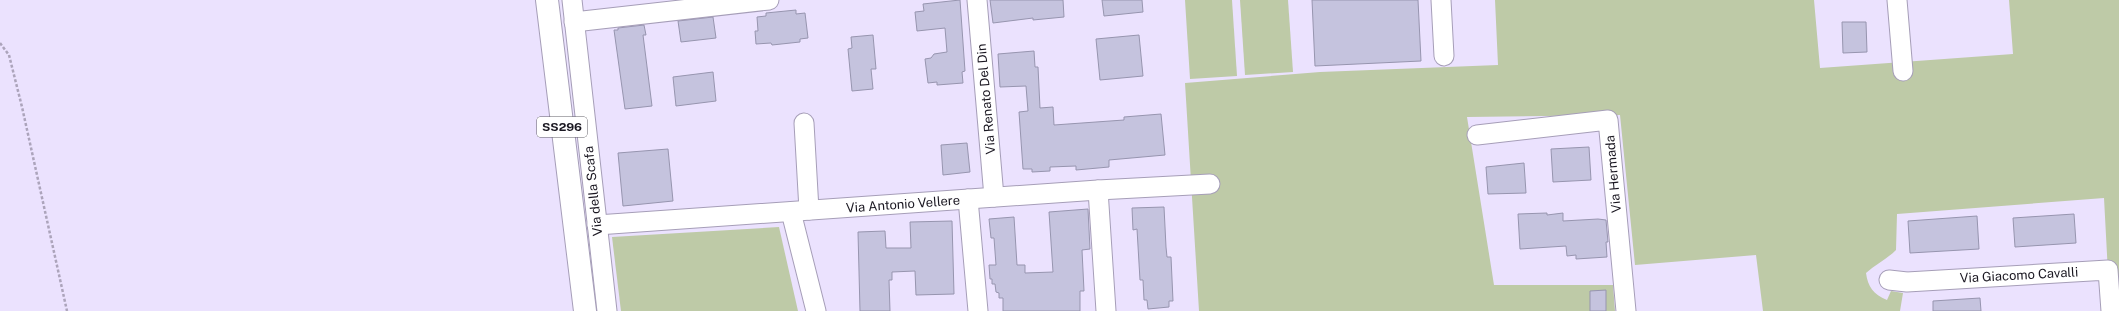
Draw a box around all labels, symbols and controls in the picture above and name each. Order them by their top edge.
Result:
street label: Via Renato Del Din [974,43,998,155]
road number: SS296 [537,117,587,137]
street label: Via Hermada [1602,135,1624,213]
street label: Via della Scafa [581,145,605,237]
street label: Via Antonio Vellere [845,193,961,215]
street label: Via Giacomo Cavalli [1959,264,2079,286]

